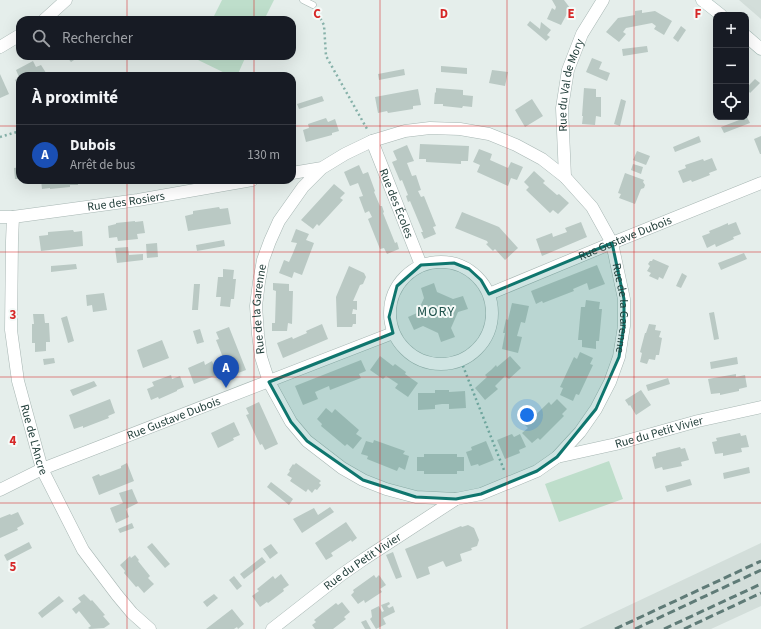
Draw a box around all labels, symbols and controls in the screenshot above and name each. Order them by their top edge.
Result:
text: C [313,5,321,23]
text: D [440,5,448,23]
text: E [567,5,575,23]
text: F [695,5,702,23]
map controls [713,12,749,120]
button: + [713,12,749,48]
search box [16,16,296,60]
icon: search [30,27,52,49]
text: Rechercher [62,28,133,49]
street label: Rue du Val de Mory [554,36,589,132]
button: − [713,48,749,84]
button: locate [713,84,749,120]
text: À proximité [32,86,118,110]
text: Dubois [70,135,116,156]
text: A [41,146,49,164]
text: 130 m [247,146,280,164]
text: Arrêt de bus [70,156,135,174]
street label: Rue des Écoles [375,166,418,241]
street label: Rue des Rosiers [86,187,166,216]
street label: Rue Gustave Dubois [576,212,674,265]
street label: Rue de la Garenne [608,262,632,354]
street label: Rue de la Garenne [248,263,271,355]
district label: MORY [417,302,455,322]
text: 3 [10,306,17,324]
pin: A [213,355,239,388]
street label: Rue Gustave Dubois [124,393,223,444]
street label: Rue de L'Ancre [16,402,52,478]
your location [517,405,537,425]
street label: Rue du Petit Vivier [613,412,706,453]
text: 4 [10,432,17,450]
street label: Rue du Petit Vivier [320,528,406,594]
text: 5 [10,558,17,576]

